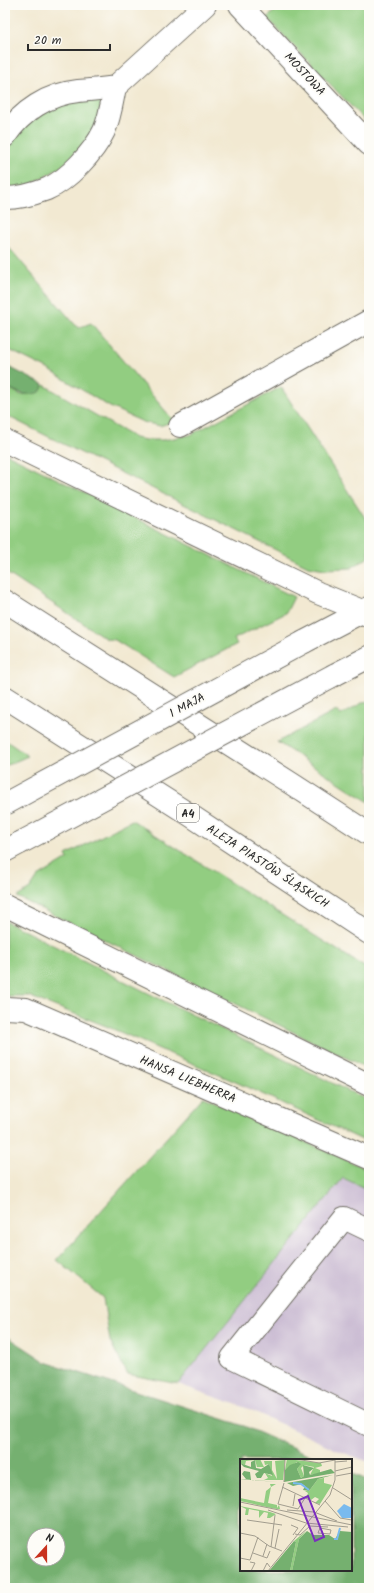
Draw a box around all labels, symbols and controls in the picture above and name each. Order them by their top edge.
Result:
scale bar [28,26,110,52]
text: 20 m [34,31,62,50]
street label: MOSTOWA [279,48,330,100]
street label: 1 MAJA [166,688,209,723]
road number: A4 [177,804,199,822]
street label: ALEJA PIASTÓW ŚLĄSKICH [203,819,333,913]
street label: HANSA LIEBHERRA [137,1051,239,1108]
inset map [240,1459,352,1571]
north arrow [26,1527,66,1567]
text: N [43,1529,56,1548]

